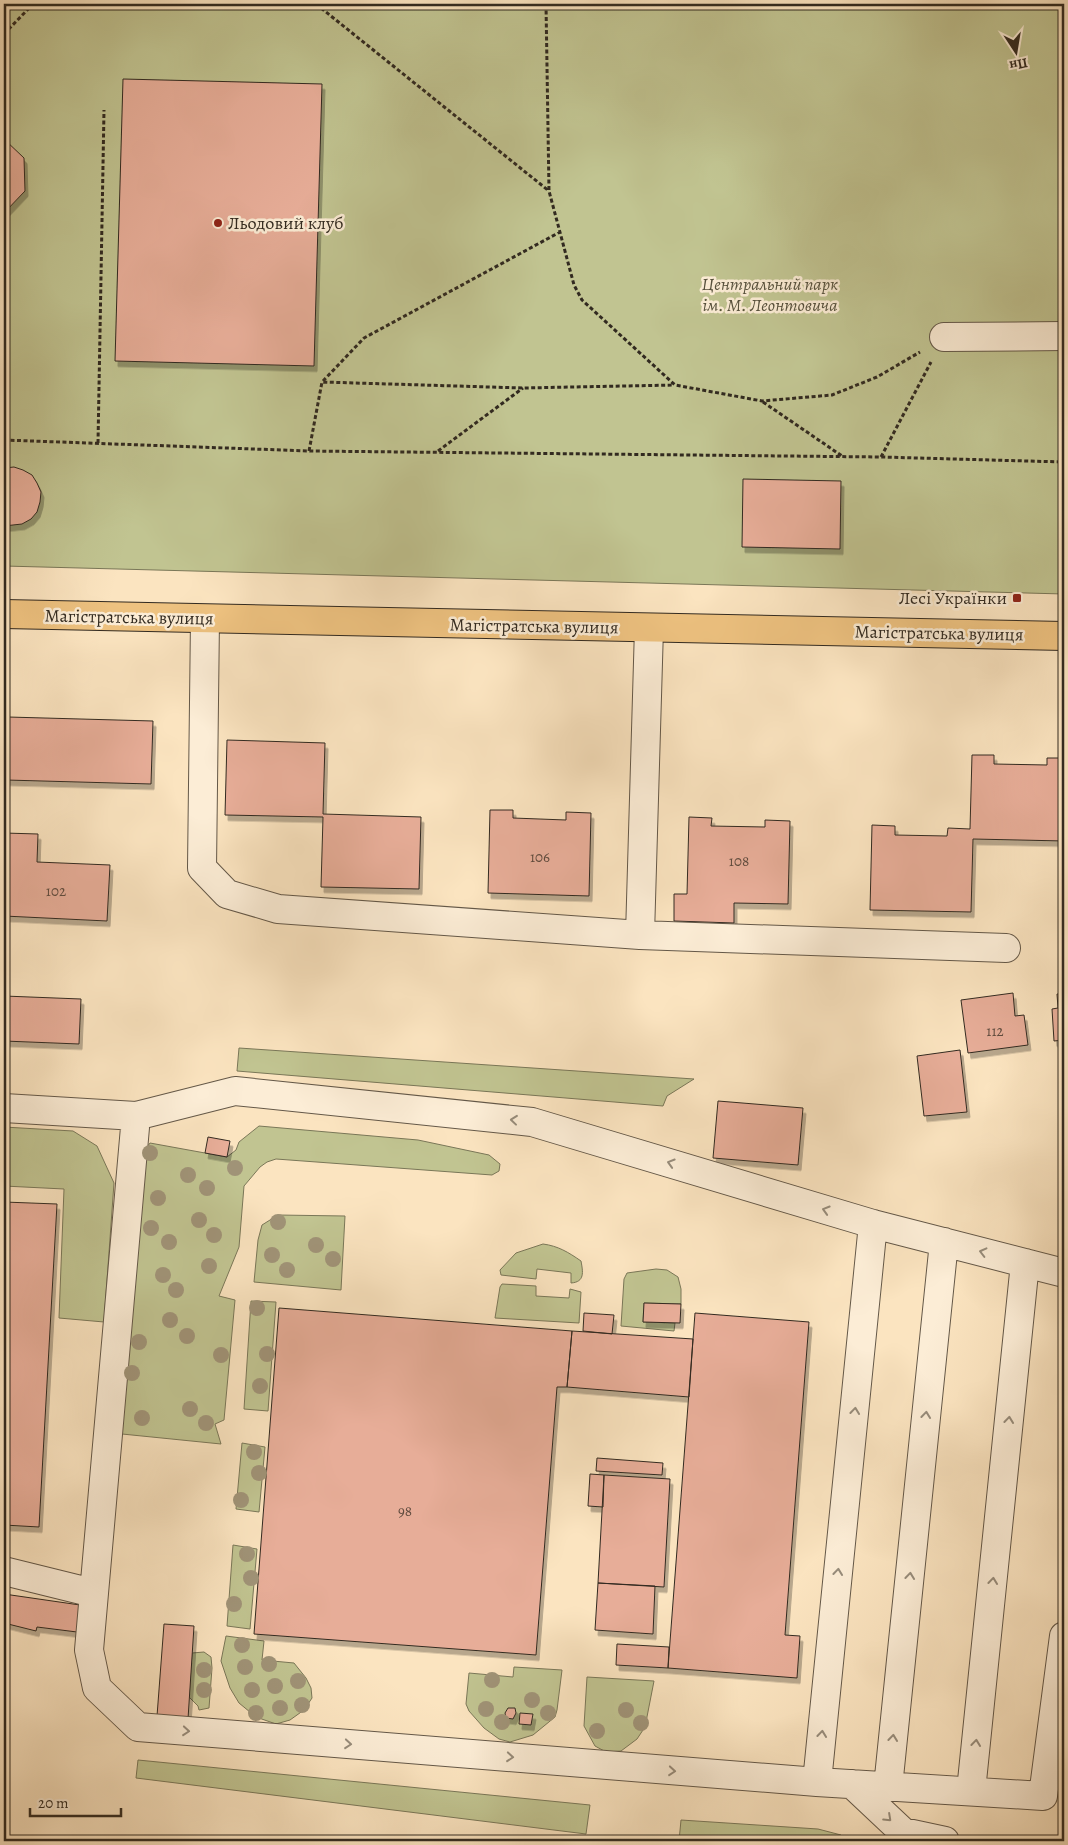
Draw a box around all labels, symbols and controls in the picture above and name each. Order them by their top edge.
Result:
north arrow [990,28,1040,78]
text: Пн [1008,53,1030,75]
place label: Льодовий клуб [228,211,344,235]
marker: Льодовий клуб [212,217,224,229]
park label: Центральний парк ім. М. Леонтовича [702,272,838,317]
place label: Лесі Українки [899,586,1007,610]
marker: Лесі Українки [1011,592,1023,604]
street label: Магістратська вулиця [44,604,214,630]
street label: Магістратська вулиця [449,613,619,639]
street label: Магістратська вулиця [854,620,1024,646]
house number: 106 [530,847,550,867]
house number: 108 [729,851,749,871]
house number: 102 [46,881,66,901]
house number: 112 [986,1021,1004,1041]
one-way arrow [510,1115,518,1126]
one-way arrow [667,1159,675,1169]
one-way arrow [823,1206,831,1216]
one-way arrow [979,1247,988,1258]
one-way arrow [849,1406,860,1414]
one-way arrow [920,1411,931,1419]
one-way arrow [1003,1415,1014,1423]
house number: 98 [398,1501,412,1521]
one-way arrow [832,1568,843,1576]
one-way arrow [904,1572,915,1580]
one-way arrow [987,1577,998,1585]
one-way arrow [183,1725,191,1736]
one-way arrow [816,1730,827,1738]
one-way arrow [887,1734,898,1742]
one-way arrow [345,1738,353,1749]
one-way arrow [970,1739,981,1747]
one-way arrow [506,1751,514,1762]
one-way arrow [668,1765,676,1776]
scale bar [30,1785,121,1817]
text: 20 m [38,1793,69,1813]
one-way arrow [882,1812,891,1821]

